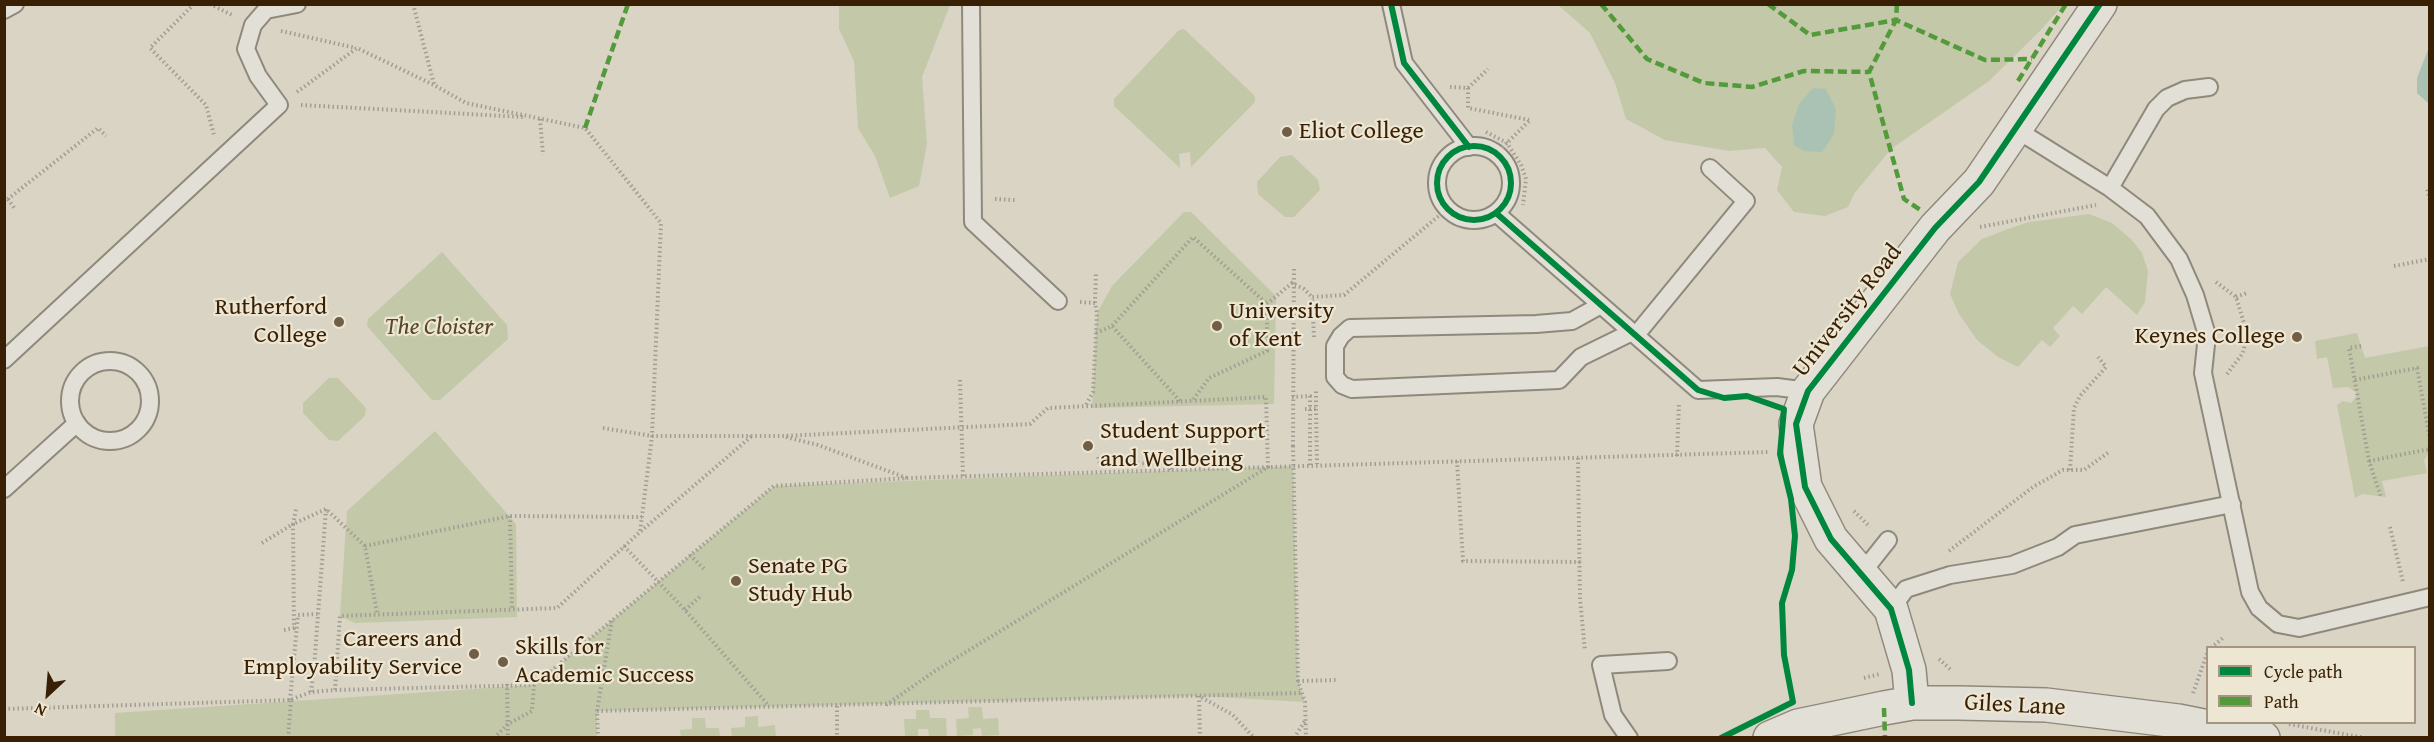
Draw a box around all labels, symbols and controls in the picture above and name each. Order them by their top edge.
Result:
place label: Eliot College [1299,118,1424,146]
marker: Eliot College [1280,125,1294,139]
street label: University Road [1787,239,1909,383]
place label: Rutherford College [215,294,327,350]
place label: University of Kent [1229,298,1334,354]
park label: The Cloister [385,314,493,342]
marker: Rutherford College [332,315,346,329]
marker: University of Kent [1210,319,1224,333]
place label: Keynes College [2135,323,2285,351]
marker: Keynes College [2290,330,2304,344]
place label: Student Support and Wellbeing [1100,418,1266,474]
marker: Student Support and Wellbeing [1081,439,1095,453]
place label: Senate PG Study Hub [748,553,853,609]
marker: Senate PG Study Hub [729,574,743,588]
place label: Careers and Employability Service [244,626,462,682]
place label: Skills for Academic Success [515,634,694,690]
legend [2206,646,2416,724]
marker: Careers and Employability Service [467,647,481,661]
marker: Skills for Academic Success [496,655,510,669]
text: Cycle path [2264,658,2343,685]
north arrow [18,664,78,724]
text: Path [2264,688,2299,715]
street label: Giles Lane [1964,689,2066,723]
text: N [30,697,50,723]

